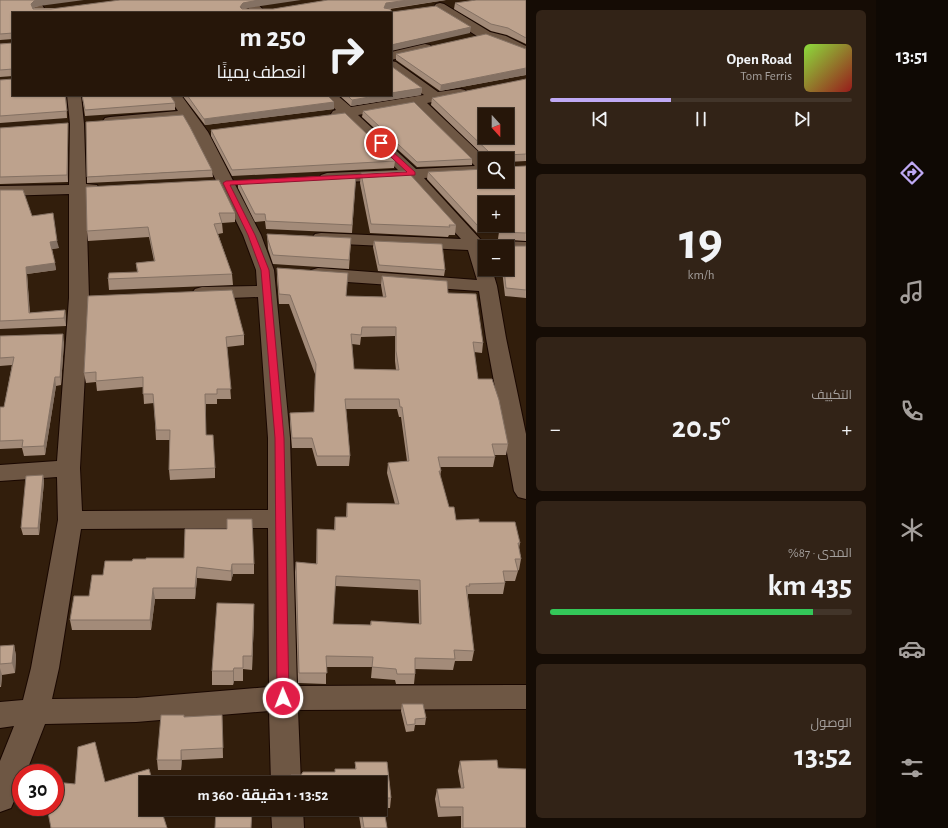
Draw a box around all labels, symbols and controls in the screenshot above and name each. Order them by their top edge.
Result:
text: 250 m [239,24,306,52]
icon: right [320,28,372,80]
text: 13:51 [896,48,928,66]
text: Open Road [726,52,792,67]
text: انعطف يمينًا [217,64,306,82]
text: Tom Ferris [740,70,792,83]
north arrow [478,108,514,144]
map controls [478,108,514,276]
icon: previous [589,108,611,130]
icon: pause [690,108,712,130]
icon: next [791,108,813,130]
pin [364,126,398,160]
icon: arrive [370,132,392,154]
button: search [478,152,514,188]
icon: directions [898,159,926,187]
button: + [478,196,514,232]
text: 19 [679,216,723,268]
button: − [478,240,514,276]
text: km/h [688,269,714,282]
icon: music [898,278,926,306]
text: التكييف [811,389,852,402]
icon: phone [898,397,926,425]
text: 20.5° [672,413,730,443]
text: − [550,418,561,440]
text: + [841,418,852,440]
icon: climate [898,516,926,544]
text: المدى · 87% [788,547,852,560]
text: 435 km [767,571,852,601]
icon: car [898,635,926,663]
position arrow [262,677,304,719]
text: الوصول [811,717,852,730]
text: 13:52 [794,741,852,771]
icon: filters [898,754,926,782]
speed limit sign: 30 [12,764,64,816]
text: 13:52 · 1 دقيقة · 360 m [198,788,328,803]

